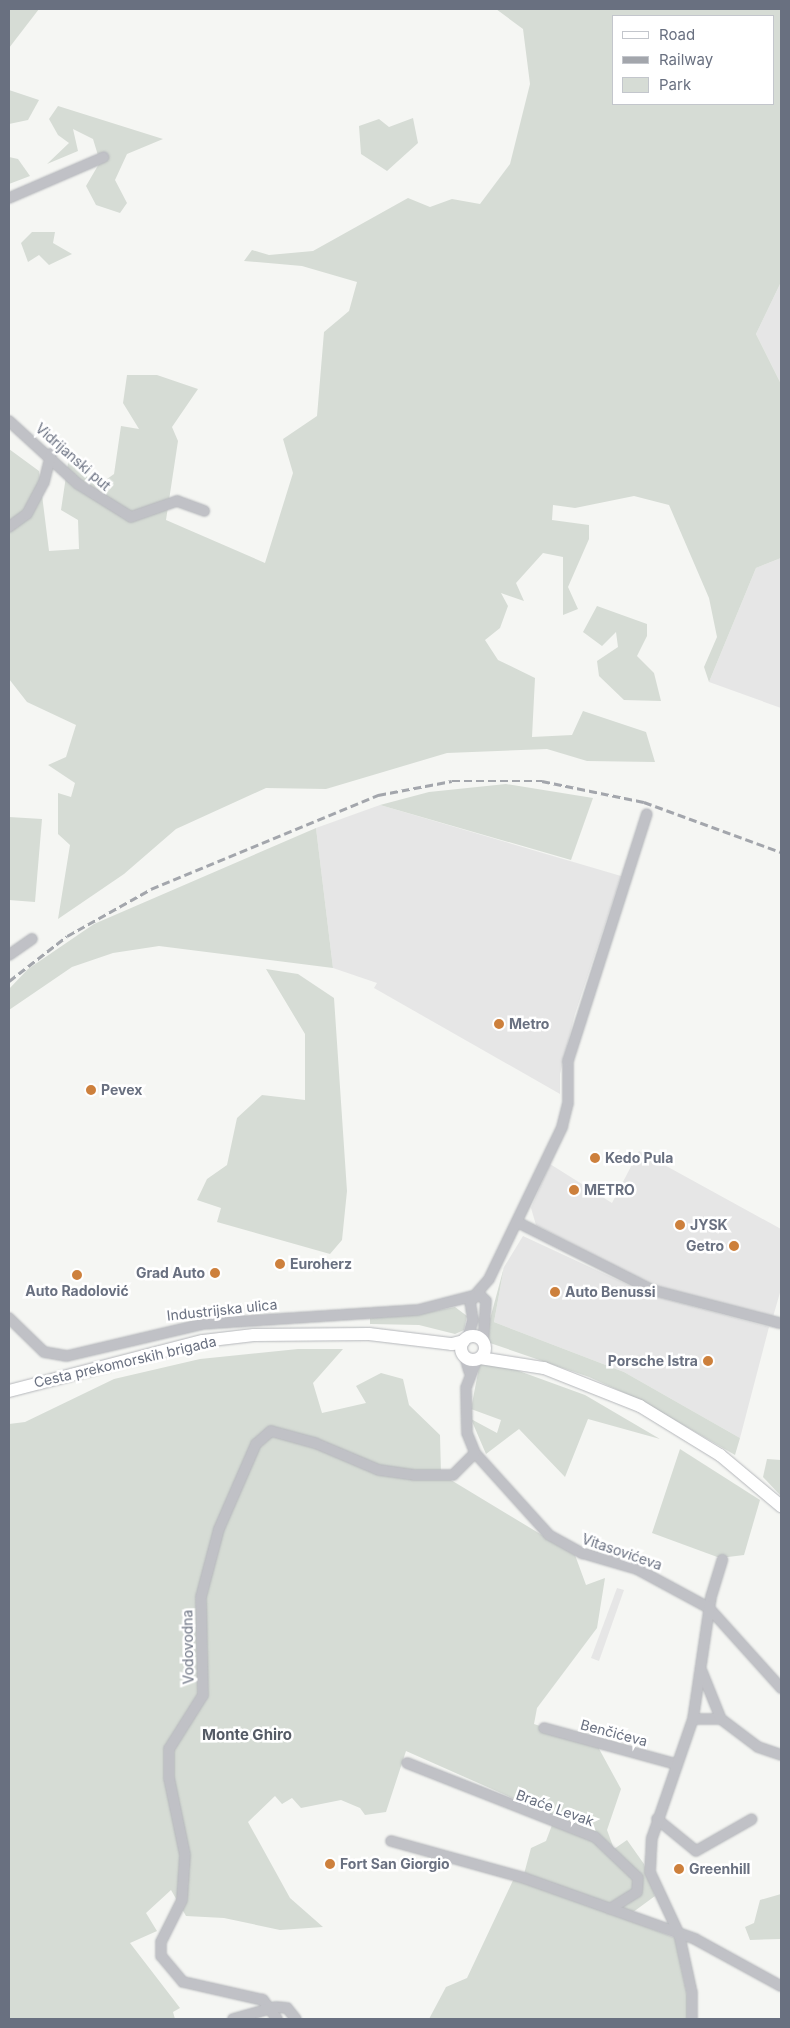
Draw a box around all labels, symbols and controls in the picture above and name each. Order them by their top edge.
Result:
legend [612,15,775,105]
text: Road [659,25,695,44]
text: Railway [659,50,713,69]
text: Park [659,75,691,94]
street label: Vidrijanski put [32,420,114,494]
place label: Metro [509,1016,549,1032]
marker: Metro [493,1018,505,1030]
place label: Pevex [101,1082,142,1098]
marker: Pevex [85,1084,97,1096]
place label: Kedo Pula [605,1150,673,1166]
marker: Kedo Pula [589,1152,601,1164]
place label: METRO [584,1182,635,1198]
marker: METRO [568,1184,580,1196]
place label: JYSK [690,1217,728,1233]
marker: JYSK [674,1219,686,1231]
place label: Getro [686,1238,724,1254]
marker: Getro [728,1240,740,1252]
place label: Euroherz [290,1256,352,1272]
marker: Euroherz [274,1258,286,1270]
place label: Grad Auto [136,1265,205,1281]
marker: Grad Auto [209,1267,221,1279]
marker: Auto Radolović [71,1269,83,1281]
place label: Auto Radolović [25,1283,129,1299]
place label: Auto Benussi [565,1284,656,1300]
marker: Auto Benussi [549,1286,561,1298]
street label: Industrijska ulica [166,1296,278,1324]
street label: Cesta prekomorskih brigada [32,1333,218,1391]
place label: Porsche Istra [608,1353,698,1369]
marker: Porsche Istra [702,1355,714,1367]
street label: Vitasovićeva [580,1530,664,1574]
street label: Vodovodna [179,1609,197,1685]
street label: Benčićeva [579,1716,649,1750]
district label: Monte Ghiro [202,1726,292,1744]
street label: Braće Levak [514,1786,596,1830]
place label: Fort San Giorgio [340,1856,450,1872]
marker: Fort San Giorgio [324,1858,336,1870]
place label: Greenhill [689,1861,750,1877]
marker: Greenhill [673,1863,685,1875]

